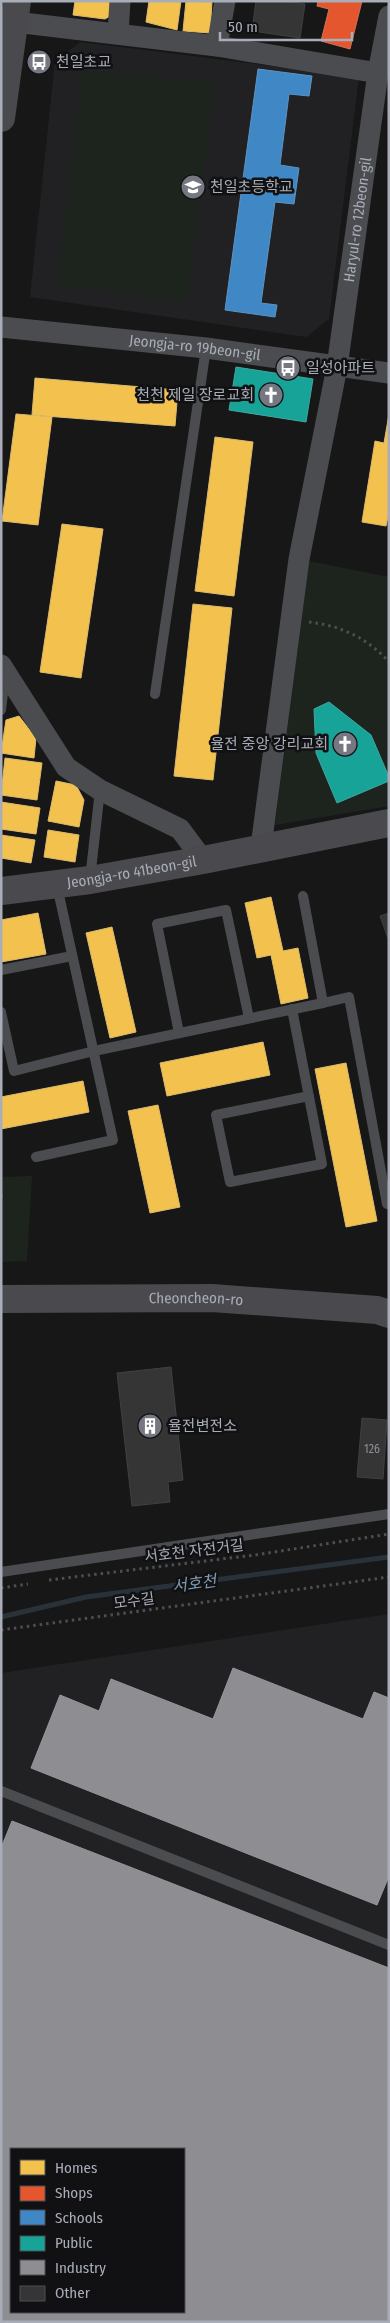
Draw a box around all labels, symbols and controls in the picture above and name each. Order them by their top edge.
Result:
scale bar [220,10,352,42]
text: 50 m [228,18,258,36]
bus stop icon: 천일초교 [26,49,52,75]
place label: 천일초교 [56,53,111,71]
street label: Haryul-ro 12beon-gil [340,156,375,283]
school or university icon: 천일초등학교 [180,174,206,200]
place label: 천일초등학교 [210,178,293,196]
street label: Jeongja-ro 19beon-gil [128,331,262,364]
bus stop icon: 일성아파트 [275,355,301,381]
place label: 일성아파트 [306,359,375,377]
church icon: 천천 제일 장로교회 [258,382,284,408]
place label: 천천 제일 장로교회 [137,386,254,404]
church icon: 율전 중앙 강리교회 [332,731,358,757]
place label: 율전 중앙 강리교회 [211,735,328,753]
street label: Jeongja-ro 41beon-gil [66,852,198,892]
street label: Cheoncheon-ro [149,1289,244,1309]
building icon: 율전변전소 [137,1413,163,1439]
place label: 율전변전소 [168,1417,237,1435]
house number: 126 [364,1442,380,1456]
street label: 서호천 자전거길 [143,1536,245,1566]
water label: 서호천 [171,1571,220,1596]
street label: 모수길 [112,1589,156,1613]
legend [10,2148,185,2313]
text: Homes [55,2159,97,2177]
text: Shops [55,2184,93,2202]
text: Schools [55,2209,103,2227]
text: Public [55,2234,93,2252]
text: Industry [55,2259,106,2277]
text: Other [55,2284,91,2302]

